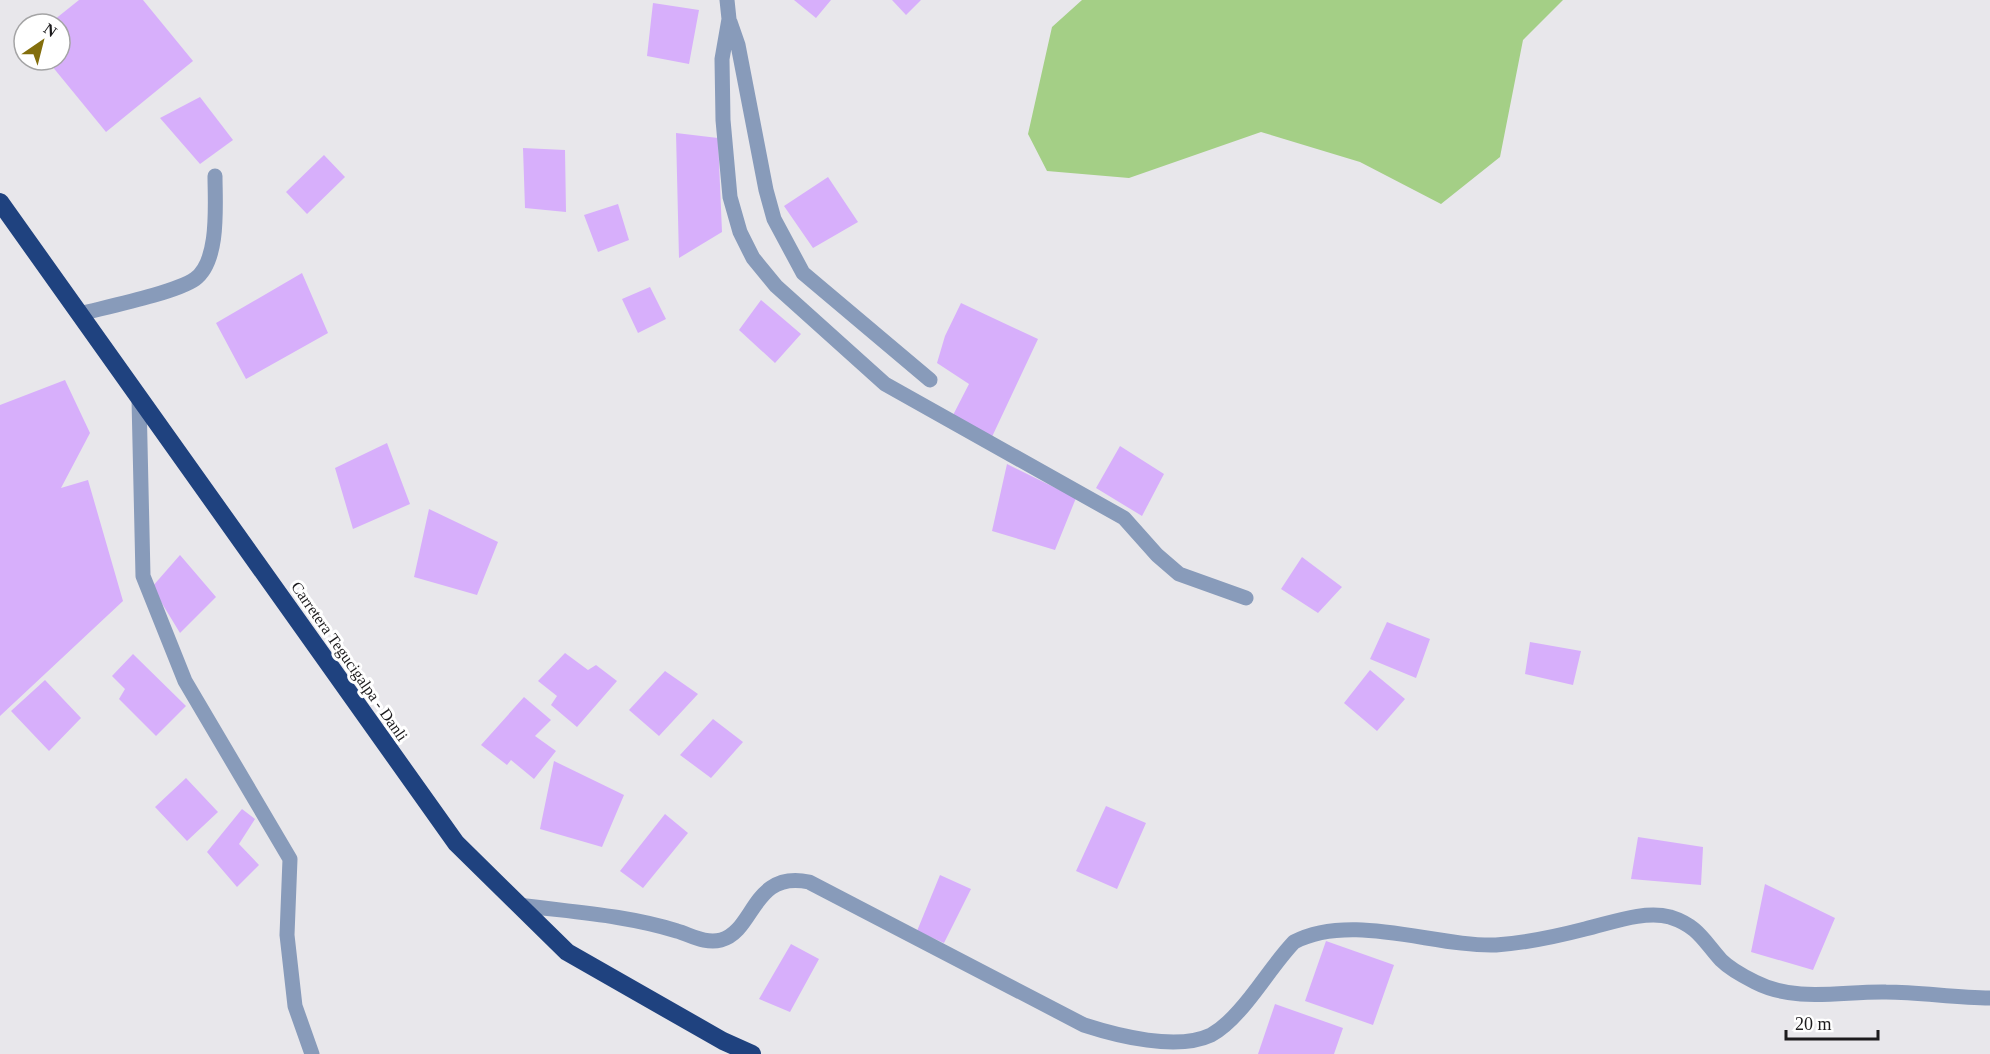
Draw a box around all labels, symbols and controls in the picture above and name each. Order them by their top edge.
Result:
north arrow [12,12,72,72]
text: N [41,20,60,41]
street label: Carretera Tegucigalpa - Danli [287,579,411,745]
scale bar [1786,1003,1878,1041]
text: 20 m [1795,1014,1832,1034]

